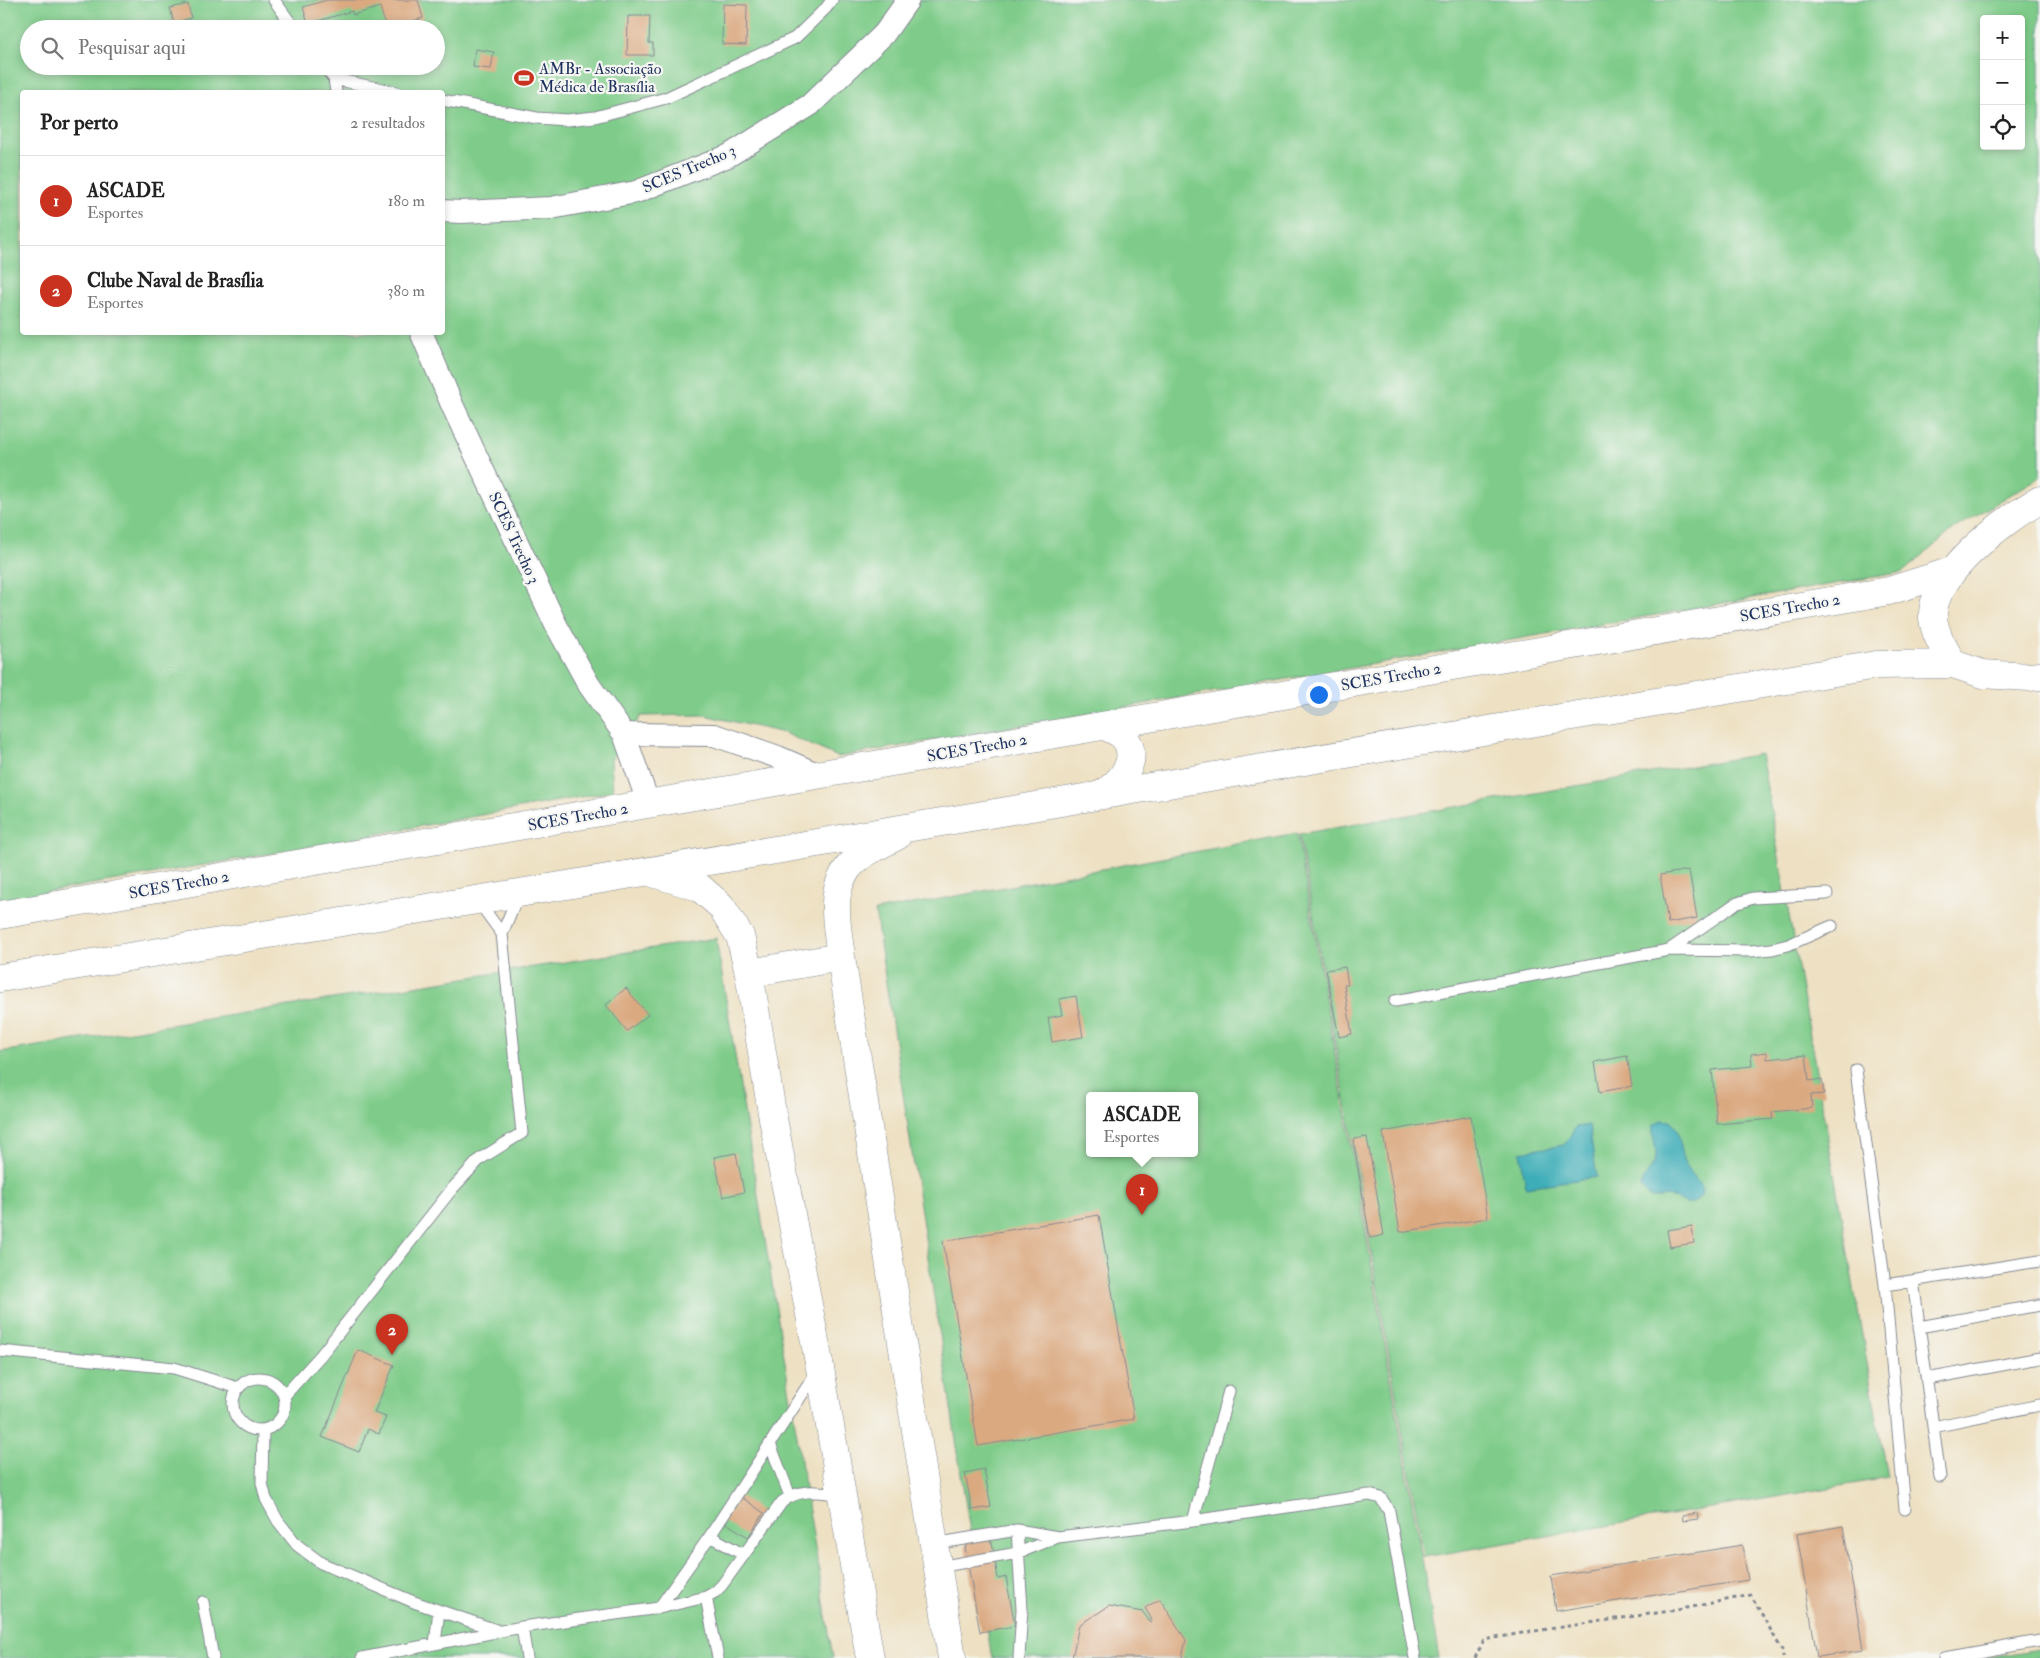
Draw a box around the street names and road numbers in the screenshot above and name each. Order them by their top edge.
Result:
street label: SCES Trecho 3 [639,140,739,198]
street label: SCES Trecho 3 [484,489,544,587]
street label: SCES Trecho 2 [1738,589,1842,627]
street label: SCES Trecho 2 [1339,658,1443,696]
street label: SCES Trecho 2 [925,729,1029,767]
street label: SCES Trecho 2 [526,798,630,836]
street label: SCES Trecho 2 [127,866,231,904]

